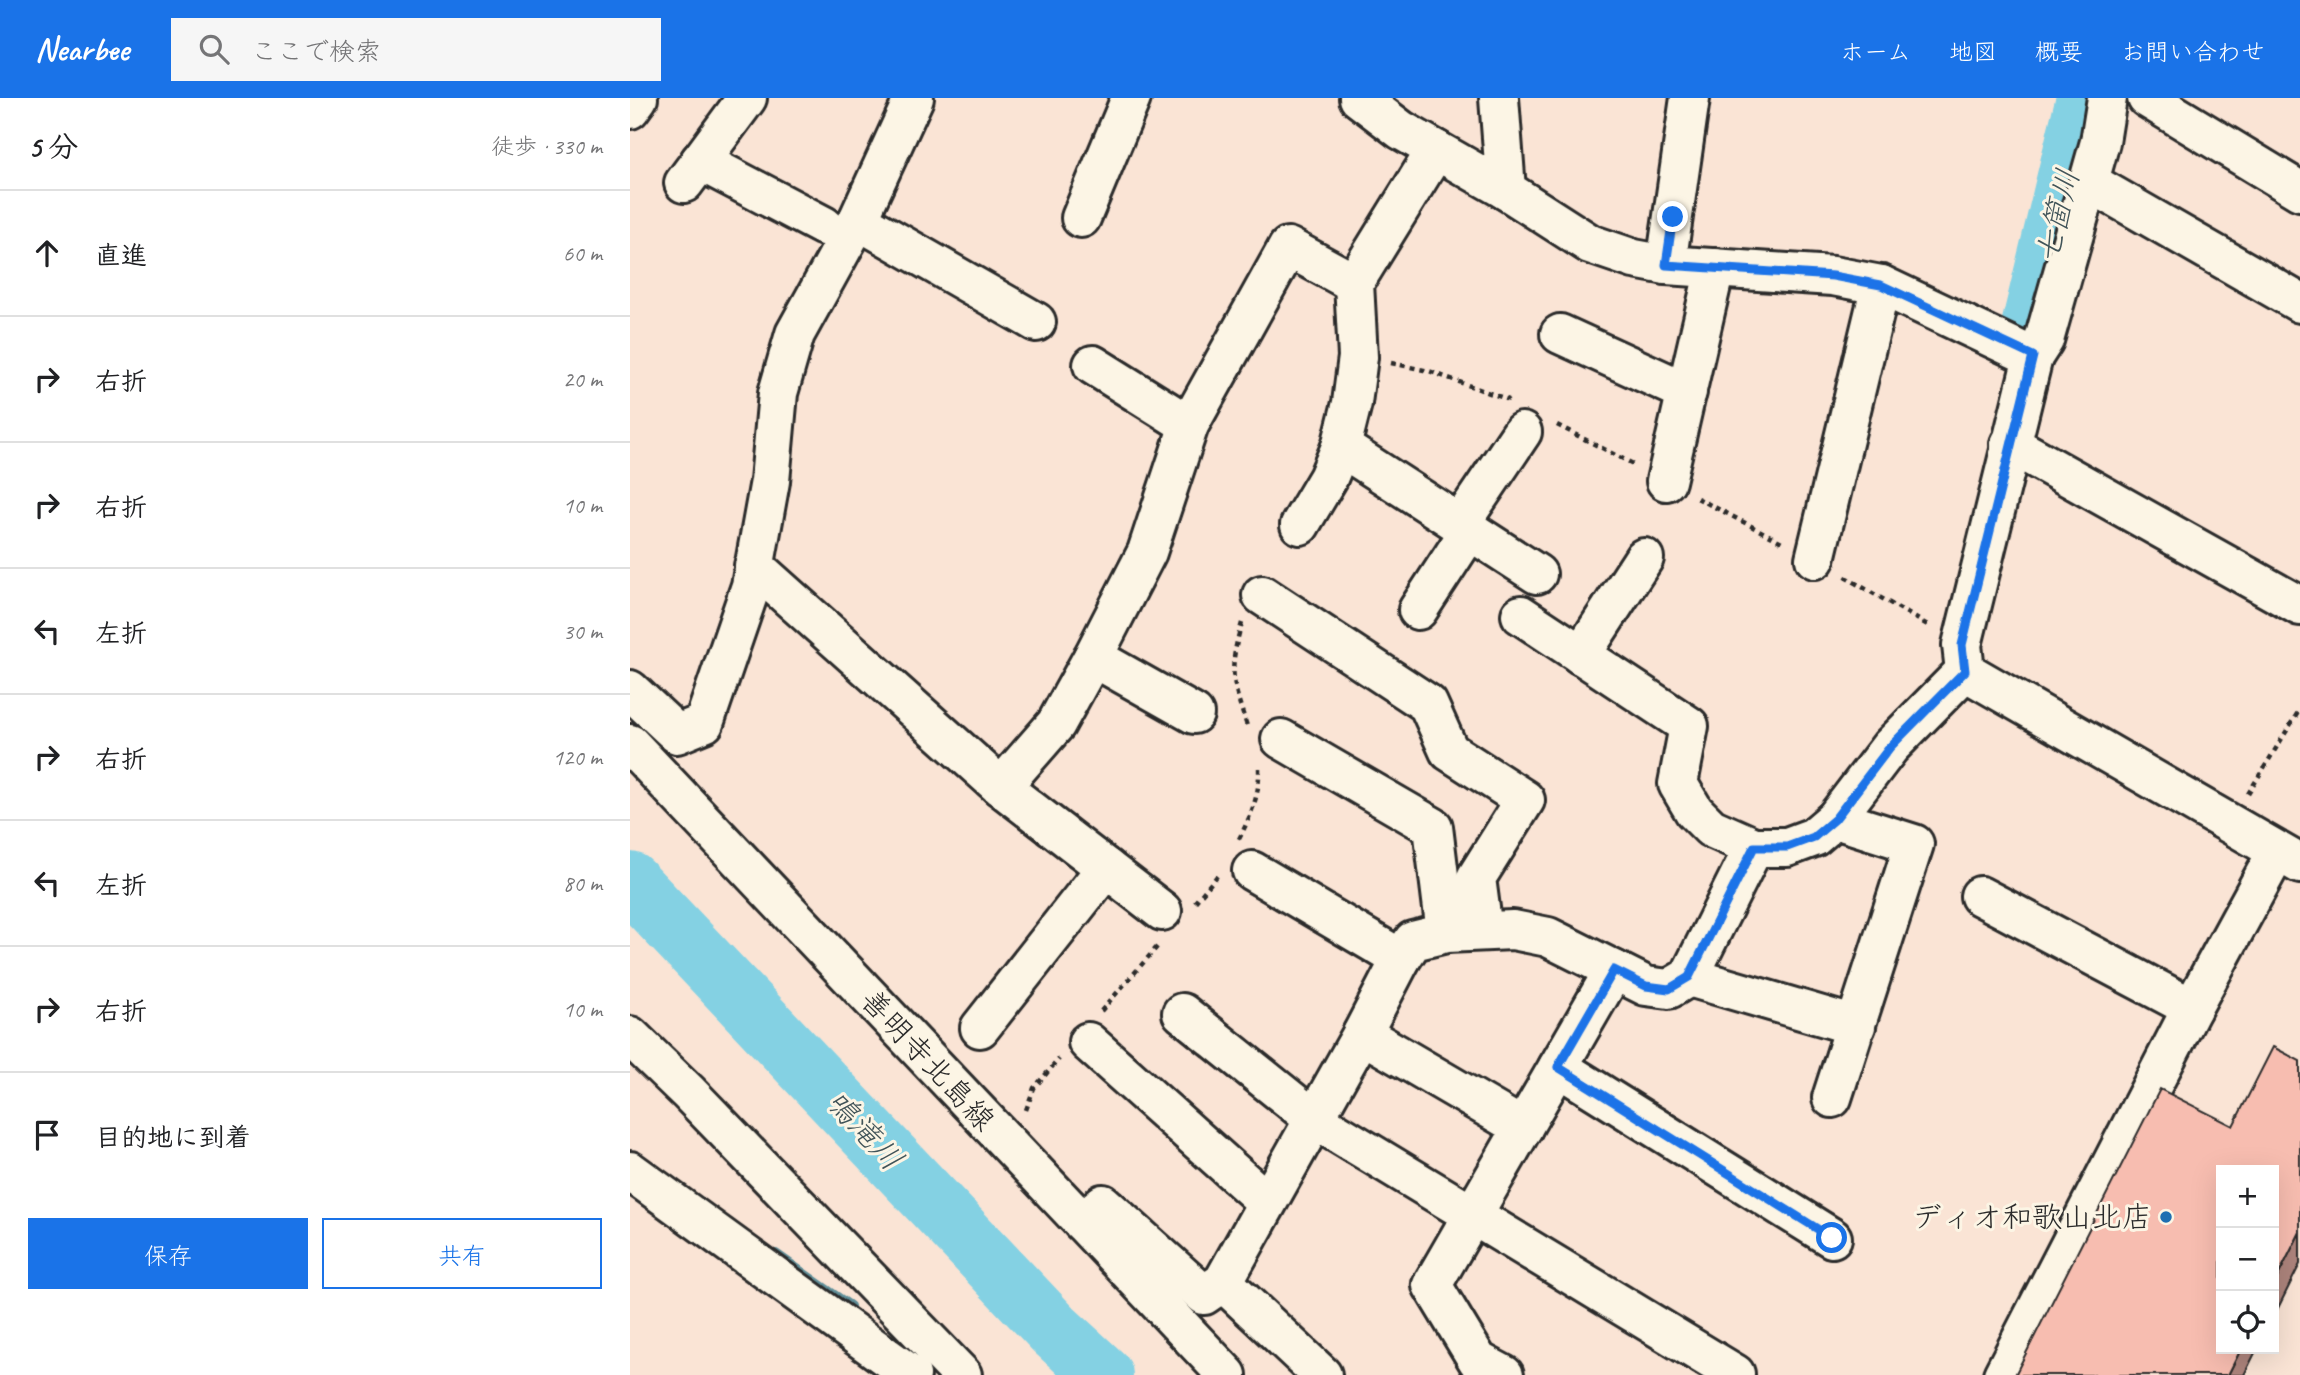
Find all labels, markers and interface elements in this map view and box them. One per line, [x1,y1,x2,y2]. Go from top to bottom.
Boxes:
search box [171,18,661,81]
text: Nearbee [35,28,129,70]
icon: search [195,30,233,68]
text: ここで検索 [251,35,381,68]
text: ホーム [1840,37,1911,67]
text: 地図 [1949,37,1997,67]
text: 概要 [2035,37,2083,67]
text: お問い合わせ [2121,37,2265,67]
text: 5 分 [28,128,78,166]
text: 徒歩 · 330 m [491,132,602,161]
water label: 七箇川 [2026,165,2089,268]
route end [1657,201,1688,232]
icon: ahead [28,234,66,272]
text: 直進 [95,239,147,272]
text: 60 m [563,239,602,268]
icon: right [28,360,66,398]
text: 右折 [95,365,147,398]
text: 20 m [563,365,602,394]
icon: right [28,486,66,524]
text: 右折 [95,491,147,524]
text: 10 m [563,491,602,520]
icon: left [28,612,66,650]
text: 左折 [95,617,147,650]
text: 30 m [563,617,602,646]
icon: right [28,738,66,776]
text: 右折 [95,743,147,776]
text: 120 m [553,743,602,772]
icon: left [28,864,66,902]
text: 左折 [95,869,147,902]
text: 80 m [563,869,602,898]
street label: 善明寺北島線 [853,981,1003,1139]
icon: right [28,990,66,1028]
text: 右折 [95,995,147,1028]
text: 10 m [563,995,602,1024]
water label: 鳴滝川 [817,1081,912,1179]
icon: arrive [28,1116,66,1154]
text: 目的地に到着 [95,1121,251,1154]
map controls [2216,1165,2279,1354]
button: + [2216,1165,2279,1228]
place label: ディオ和歌山北店 [1912,1198,2152,1236]
marker: ディオ和歌山北店 [2158,1209,2174,1225]
button: 保存 [28,1218,308,1289]
button: 共有 [322,1218,602,1289]
route start [1816,1222,1847,1253]
button: − [2216,1228,2279,1291]
button: locate [2216,1291,2279,1354]

